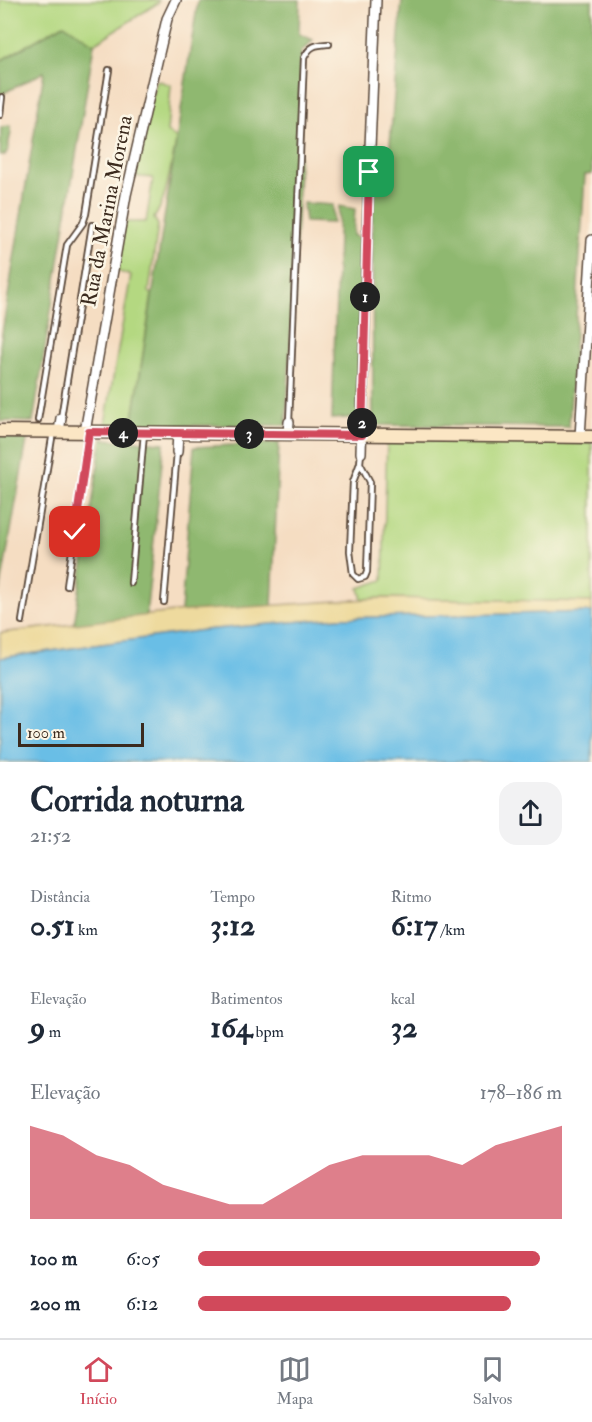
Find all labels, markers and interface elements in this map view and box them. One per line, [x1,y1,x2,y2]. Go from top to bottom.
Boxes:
street label: Rua da Marina Morena [75,113,139,309]
pin [343,146,394,197]
icon: arrive [352,155,385,188]
pin: 1 [350,282,380,312]
text: 1 [362,287,368,307]
pin: 2 [347,408,377,438]
text: 2 [358,413,366,433]
pin: 4 [108,418,138,448]
pin: 3 [234,419,264,449]
text: 4 [119,423,127,443]
text: 3 [246,424,252,444]
pin [49,506,100,557]
icon: check [58,515,91,548]
scale bar [18,720,144,748]
text: 100 m [27,723,65,743]
text: Corrida noturna [30,780,244,821]
button: share [499,782,562,845]
text: 21:52 [30,823,71,848]
text: Distância [30,887,90,907]
text: Tempo [210,887,255,907]
text: Ritmo [391,887,432,907]
text: 0.51 [30,907,75,944]
text: 3:12 [210,907,255,944]
text: 6:17 [391,907,438,944]
text: km [75,920,98,940]
text: /km [438,920,465,940]
text: Elevação [30,989,86,1009]
text: Batimentos [210,989,282,1009]
text: kcal [391,989,415,1009]
text: 9 [30,1009,45,1046]
text: 164 [210,1009,252,1046]
text: 32 [391,1009,417,1046]
text: m [45,1022,61,1042]
text: bpm [252,1022,284,1042]
text: Elevação [30,1080,100,1105]
text: 178–186 m [480,1080,562,1105]
text: 100 m [30,1246,77,1271]
text: 6:05 [126,1246,160,1271]
text: 200 m [30,1291,80,1316]
text: 6:12 [126,1291,158,1316]
tab: Início [80,1353,117,1409]
tab: Mapa [277,1353,313,1409]
tab: Salvos [473,1353,512,1409]

